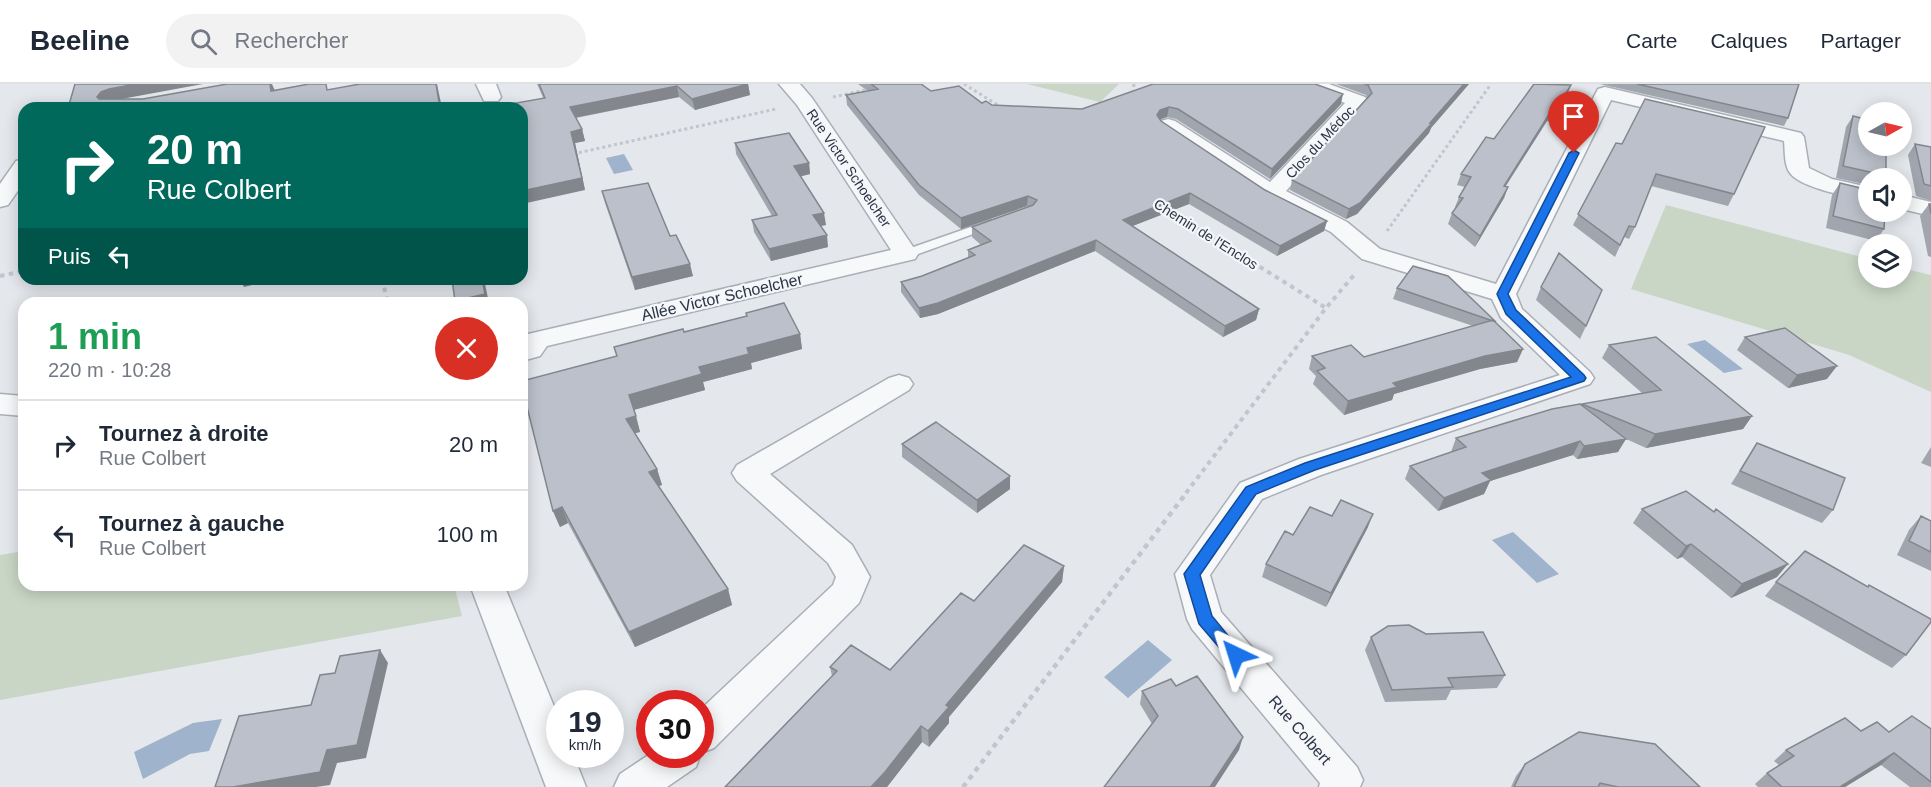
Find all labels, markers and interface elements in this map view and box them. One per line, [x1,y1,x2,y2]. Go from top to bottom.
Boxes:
search box [166,14,586,68]
text: Beeline [30,25,130,56]
icon: search [187,25,220,58]
text: Rechercher [235,28,348,53]
text: Carte [1626,29,1677,52]
text: Calques [1710,29,1787,52]
text: Partager [1820,29,1901,52]
pin [1548,91,1599,153]
icon: arrive [1557,100,1590,133]
street label: Clos du Médoc [1282,102,1358,182]
north arrow [1858,102,1912,156]
map controls [1858,102,1912,288]
street label: Rue Victor Schoelcher [803,106,895,230]
icon: right [48,126,126,204]
text: 20 m [147,126,243,173]
button: sound [1858,168,1912,222]
text: Rue Colbert [147,175,291,205]
street label: Chemin de l'Enclos [1151,196,1261,272]
button: layers [1858,234,1912,288]
icon: left [103,240,136,273]
text: Puis [48,244,91,269]
street label: Allée Victor Schoelcher [640,270,805,324]
text: 1 min [48,316,142,357]
button: close [435,317,498,380]
text: 220 m · 10:28 [48,359,171,381]
text: Tournez à droite [99,421,269,446]
icon: right [48,429,81,462]
text: 20 m [449,432,498,457]
text: Rue Colbert [99,447,206,469]
text: Tournez à gauche [99,511,284,536]
icon: left [48,519,81,552]
text: 100 m [437,522,498,547]
text: Rue Colbert [99,537,206,559]
position arrow [1204,623,1268,687]
speed limit sign: 30 [636,690,714,768]
street label: Rue Colbert [1266,692,1335,768]
text: 19 [568,705,602,738]
text: km/h [569,736,601,753]

